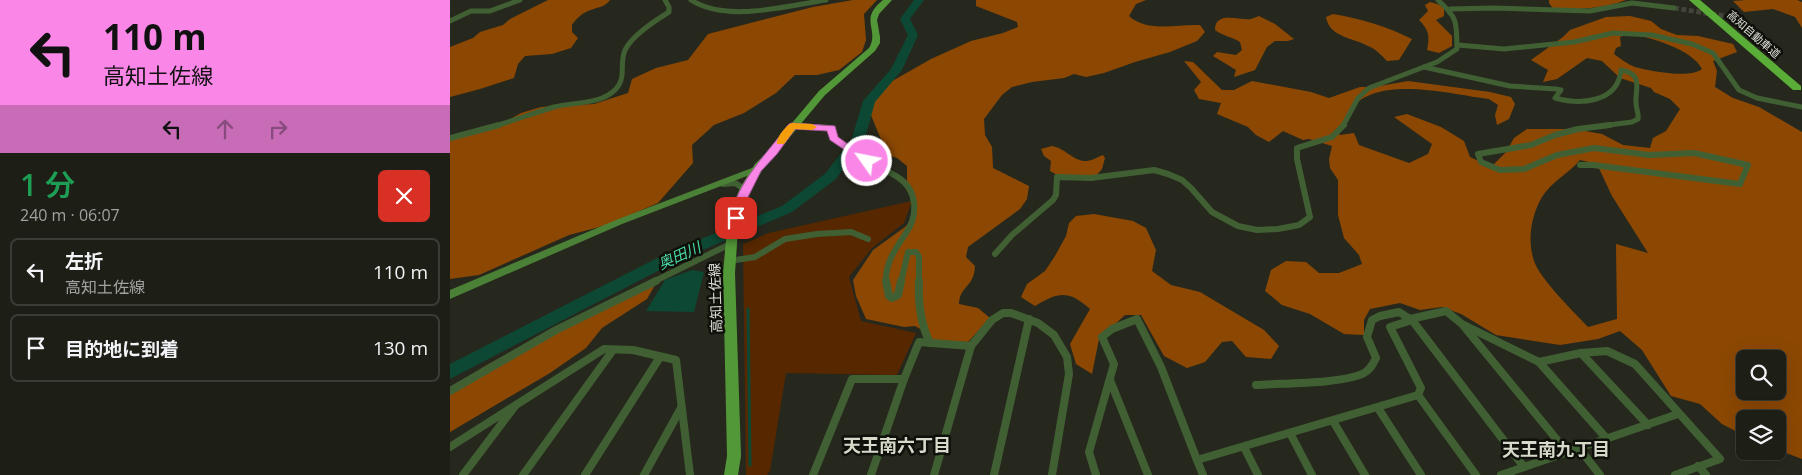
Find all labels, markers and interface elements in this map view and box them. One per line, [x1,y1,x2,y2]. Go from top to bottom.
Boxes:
street label: 高知自動車道 [1724,7,1784,61]
text: 110 m [103,13,207,60]
icon: left [20,20,85,85]
text: 高知土佐線 [103,60,213,90]
icon: left [158,115,186,143]
icon: ahead [211,115,239,143]
icon: right [264,115,292,143]
position arrow [840,134,892,186]
text: 1 分 [20,164,75,205]
button: close [378,170,430,222]
pin [715,197,757,239]
text: 240 m · 06:07 [20,204,120,226]
icon: arrive [722,204,750,232]
water label: 奥田川 [654,236,705,273]
text: 左折 [65,248,103,274]
icon: left [22,258,50,286]
text: 110 m [373,259,428,285]
street label: 高知土佐線 [704,263,726,333]
text: 高知土佐線 [65,276,145,298]
icon: arrive [22,334,50,362]
text: 130 m [373,335,428,361]
text: 目的地に到着 [65,336,179,362]
map controls [1736,350,1786,460]
button: search [1736,350,1786,400]
button: layers [1736,410,1786,460]
district label: 天王南六丁目 [843,433,951,457]
district label: 天王南九丁目 [1502,437,1610,461]

